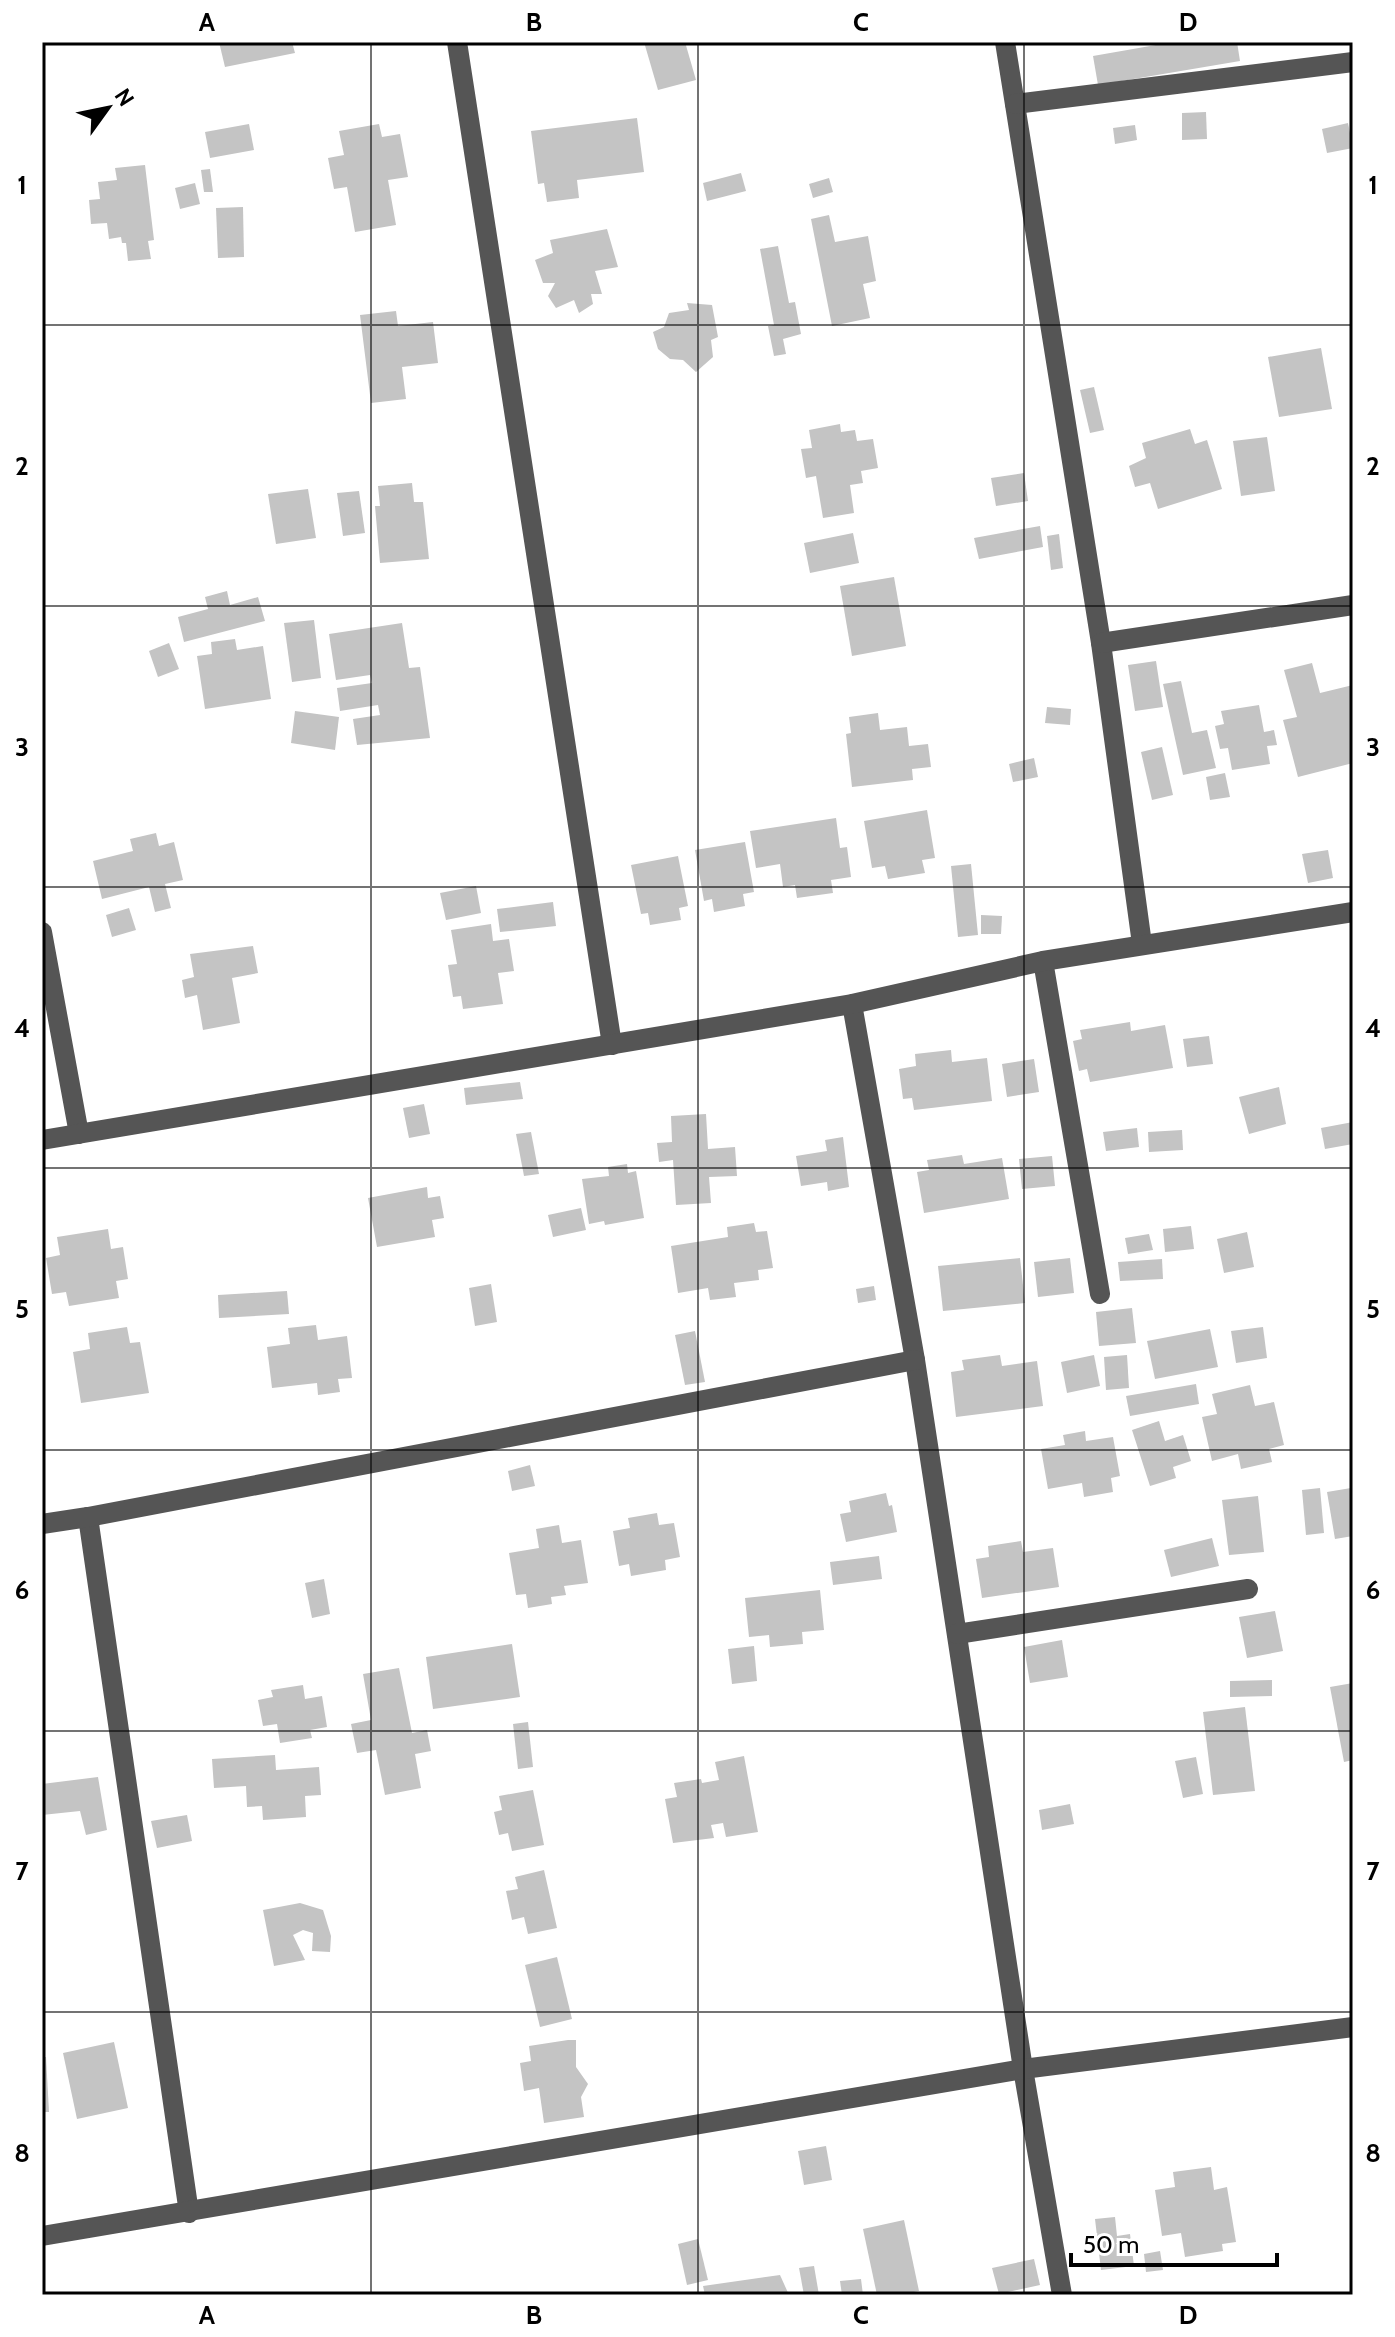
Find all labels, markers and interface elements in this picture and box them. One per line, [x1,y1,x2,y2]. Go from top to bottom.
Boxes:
text: A [199,6,216,38]
text: B [526,6,542,38]
text: C [853,6,869,38]
text: D [1179,6,1197,38]
north arrow [68,68,148,148]
text: N [109,84,140,111]
text: 1 [17,169,27,201]
text: 1 [1368,169,1378,201]
text: 2 [15,450,29,482]
text: 2 [1366,450,1380,482]
text: 3 [15,731,29,763]
text: 3 [1366,731,1380,763]
text: 4 [14,1012,30,1044]
text: 4 [1365,1012,1381,1044]
text: 5 [15,1293,29,1325]
text: 5 [1366,1293,1380,1325]
text: 6 [15,1574,29,1606]
text: 6 [1366,1574,1380,1606]
text: 7 [15,1855,29,1887]
text: 7 [1366,1855,1380,1887]
text: 8 [14,2137,30,2169]
text: 8 [1365,2137,1381,2169]
scale bar [1071,2217,1277,2267]
text: 50 m [1083,2230,1139,2259]
text: A [199,2299,216,2331]
text: B [526,2299,542,2331]
text: C [853,2299,869,2331]
text: D [1179,2299,1197,2331]

